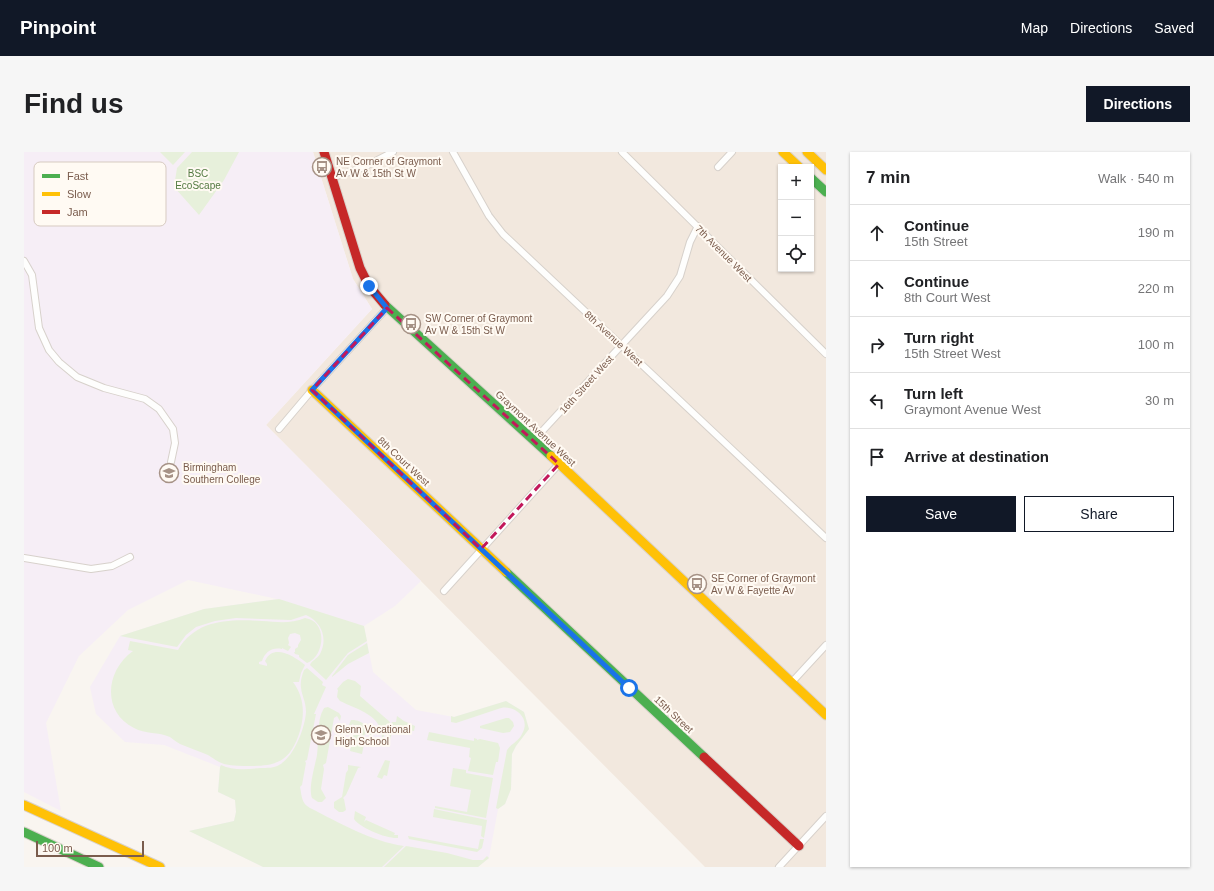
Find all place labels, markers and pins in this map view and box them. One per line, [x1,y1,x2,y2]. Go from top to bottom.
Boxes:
bus stop icon: NE Corner of Graymont Av W & 15th St W [311,156,333,178]
place label: NE Corner of Graymont Av W & 15th St W [336,156,441,179]
bus stop icon: SW Corner of Graymont Av W & 15th St W [400,313,422,335]
place label: SW Corner of Graymont Av W & 15th St W [425,313,532,336]
school or university icon: Birmingham Southern College [158,462,180,484]
place label: Birmingham Southern College [183,462,261,485]
bus stop icon: SE Corner of Graymont Av W & Fayette Av [686,573,708,595]
place label: SE Corner of Graymont Av W & Fayette Av [711,573,816,596]
school or university icon: Glenn Vocational High School [310,724,332,746]
place label: Glenn Vocational High School [335,724,411,747]

